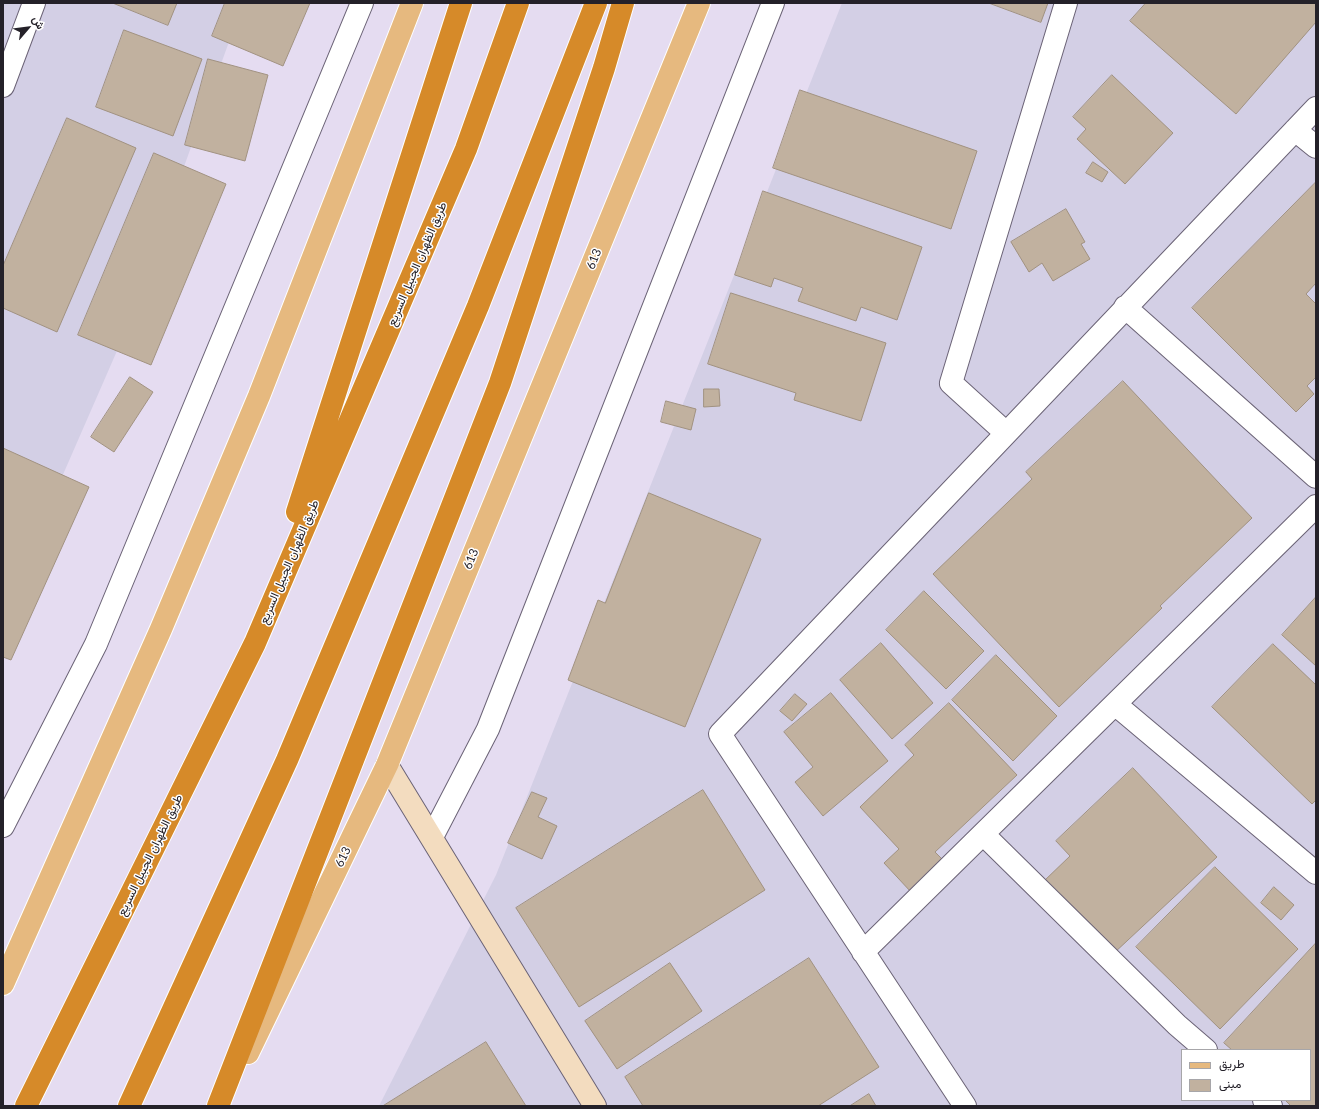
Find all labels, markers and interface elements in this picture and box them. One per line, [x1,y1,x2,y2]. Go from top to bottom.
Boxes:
north arrow [8,8,48,48]
text: ش [30,13,48,31]
street label: طريق الظهران الجبيل السريع [384,200,450,328]
street label: 613 [583,247,605,271]
street label: طريق الظهران الجبيل السريع [256,498,322,626]
street label: 613 [460,547,482,571]
street label: طريق الظهران الجبيل السريع [114,792,186,918]
street label: 613 [332,844,354,870]
legend [1181,1049,1311,1101]
text: طريق [1219,1056,1244,1071]
text: مبنى [1219,1076,1241,1091]

